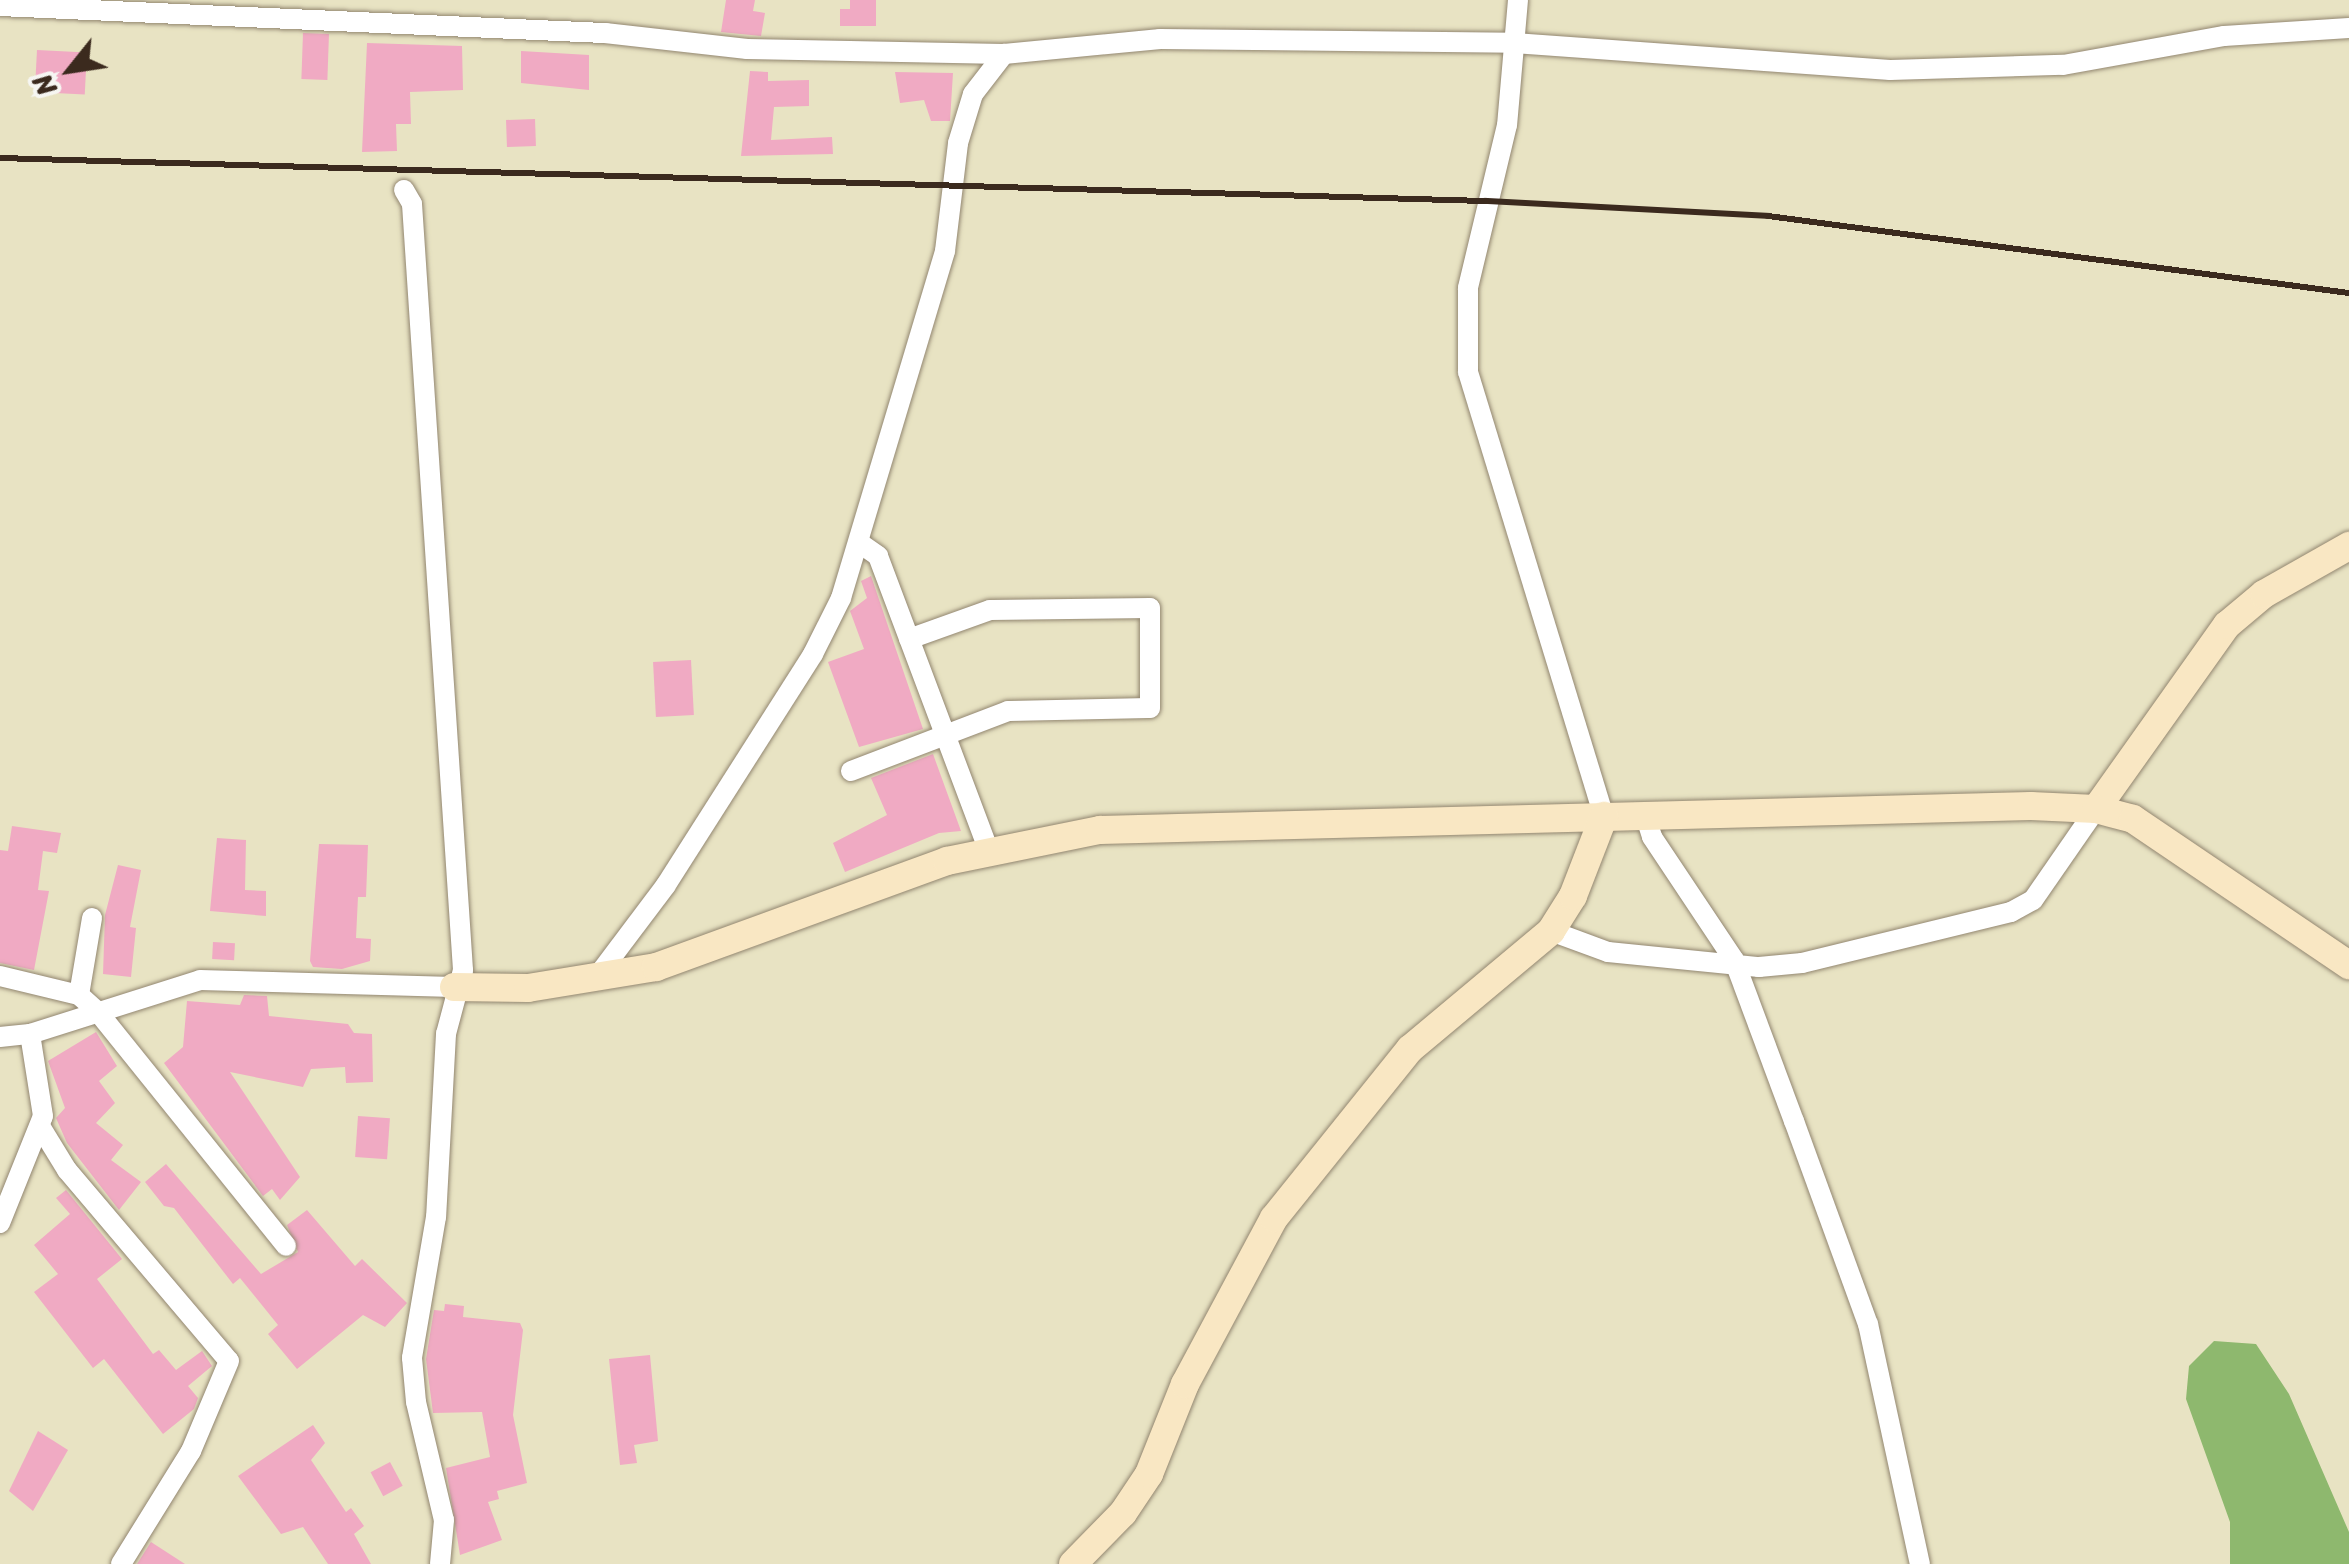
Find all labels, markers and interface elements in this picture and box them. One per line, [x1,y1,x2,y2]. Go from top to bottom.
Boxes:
north arrow [20,20,120,120]
text: N [18,65,70,106]

